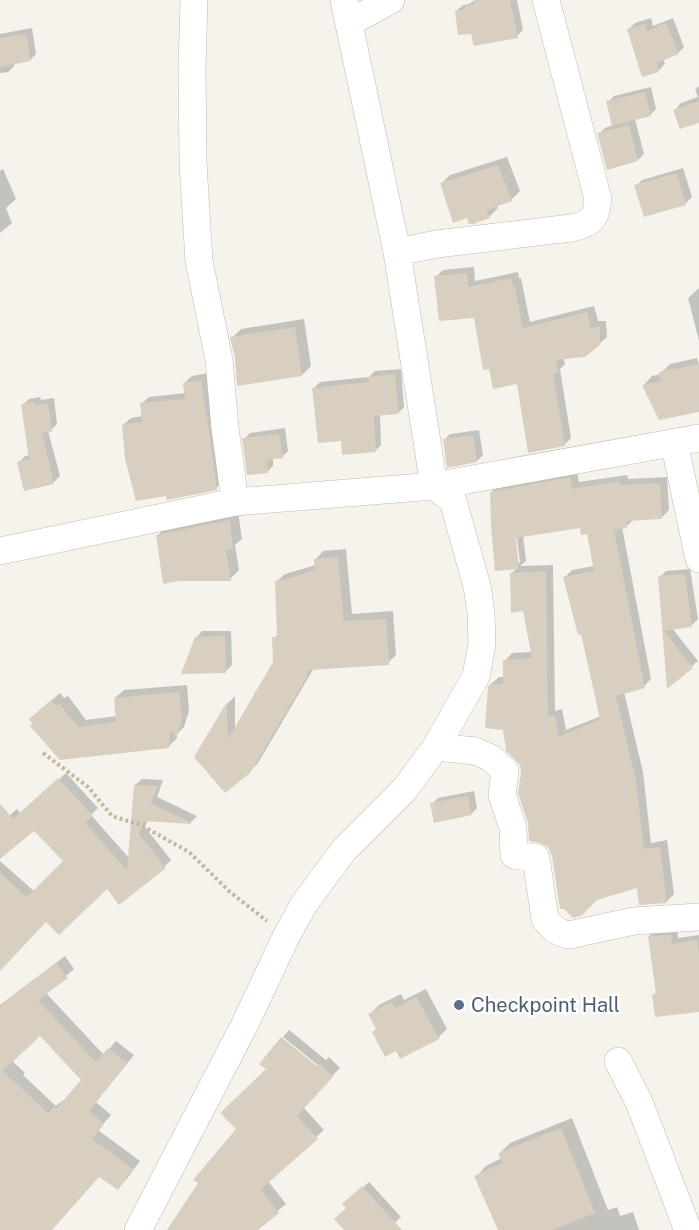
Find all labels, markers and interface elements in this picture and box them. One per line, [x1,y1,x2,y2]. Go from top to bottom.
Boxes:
place label: Checkpoint Hall [471,993,620,1017]
marker: Checkpoint Hall [452,998,466,1012]

